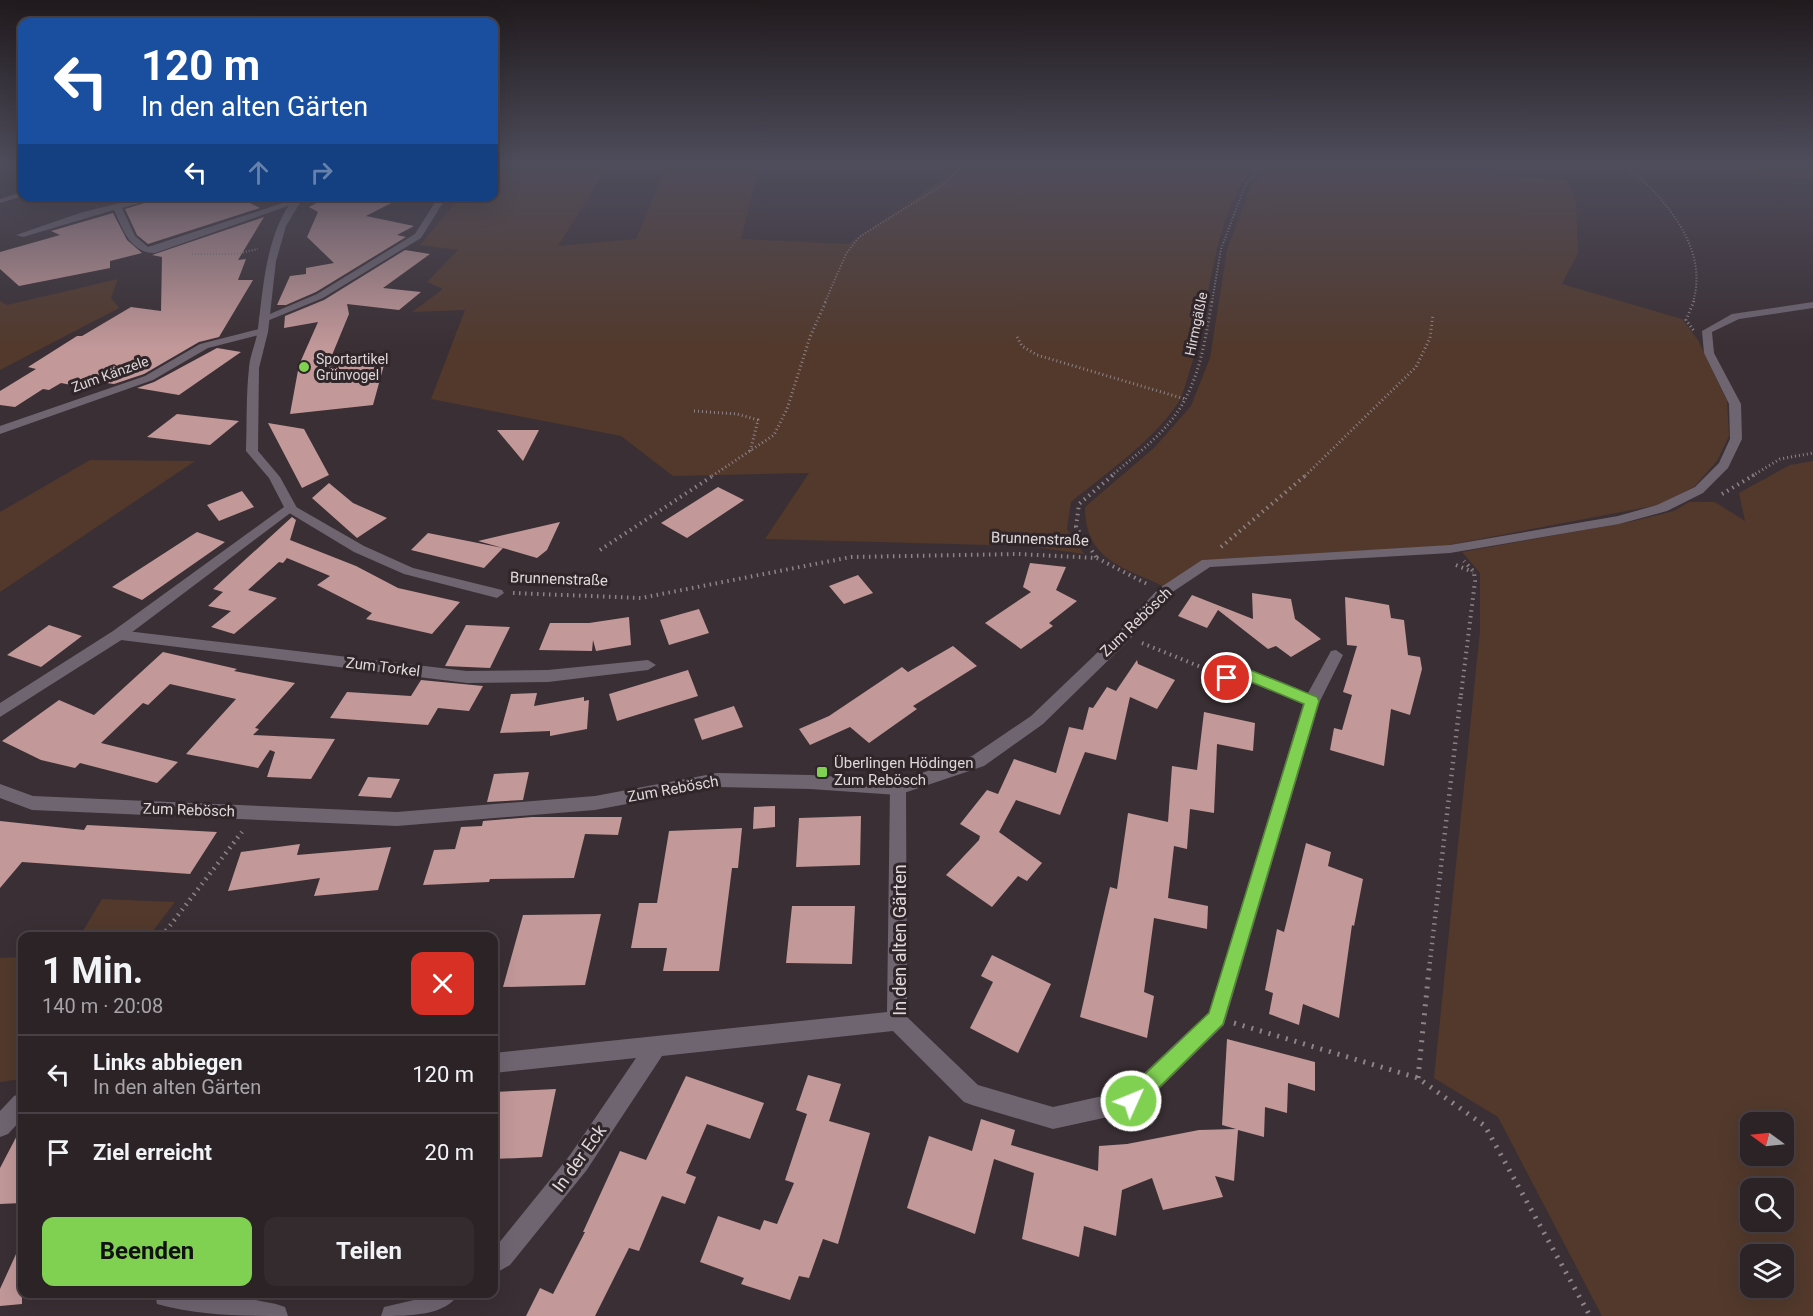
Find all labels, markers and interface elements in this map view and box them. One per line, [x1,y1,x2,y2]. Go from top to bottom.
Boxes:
text: 120 m [141,41,260,90]
icon: left [42,42,120,120]
text: In den alten Gärten [141,91,368,123]
icon: left [179,156,212,189]
icon: ahead [242,156,275,189]
icon: right [305,156,338,189]
street label: Hirmgäßle [1181,291,1211,357]
place label: Sportartikel Grünvogel [316,351,388,383]
street label: Zum Känzele [69,353,151,395]
marker: Sportartikel Grünvogel [297,360,311,374]
street label: Brunnenstraße [991,528,1089,550]
street label: Brunnenstraße [510,568,608,590]
street label: Zum Rebösch [1097,584,1175,660]
pin [1201,652,1252,703]
street label: Zum Torkel [345,654,421,680]
icon: arrive [1210,661,1243,694]
place label: Überlingen Hödingen Zum Rebösch [834,754,973,789]
marker: Überlingen Hödingen Zum Rebösch [815,765,829,779]
street label: Zum Rebösch [626,772,720,806]
street label: Zum Rebösch [143,799,235,821]
street label: In den alten Gärten [889,864,910,1016]
text: 1 Min. [42,950,143,992]
button: close [411,952,474,1015]
text: 140 m · 20:08 [42,994,163,1018]
text: Links abbiegen [93,1050,243,1075]
icon: left [42,1058,75,1091]
text: 120 m [412,1062,474,1087]
position arrow [1099,1069,1163,1133]
text: In den alten Gärten [93,1075,261,1099]
north arrow [1740,1112,1794,1166]
map controls [1740,1112,1794,1298]
street label: In der Eck [548,1119,611,1196]
icon: arrive [42,1136,75,1169]
text: Ziel erreicht [93,1140,212,1165]
text: 20 m [425,1140,474,1165]
button: search [1740,1178,1794,1232]
button: Beenden [42,1217,252,1286]
button: Teilen [264,1217,474,1286]
button: layers [1740,1244,1794,1298]

